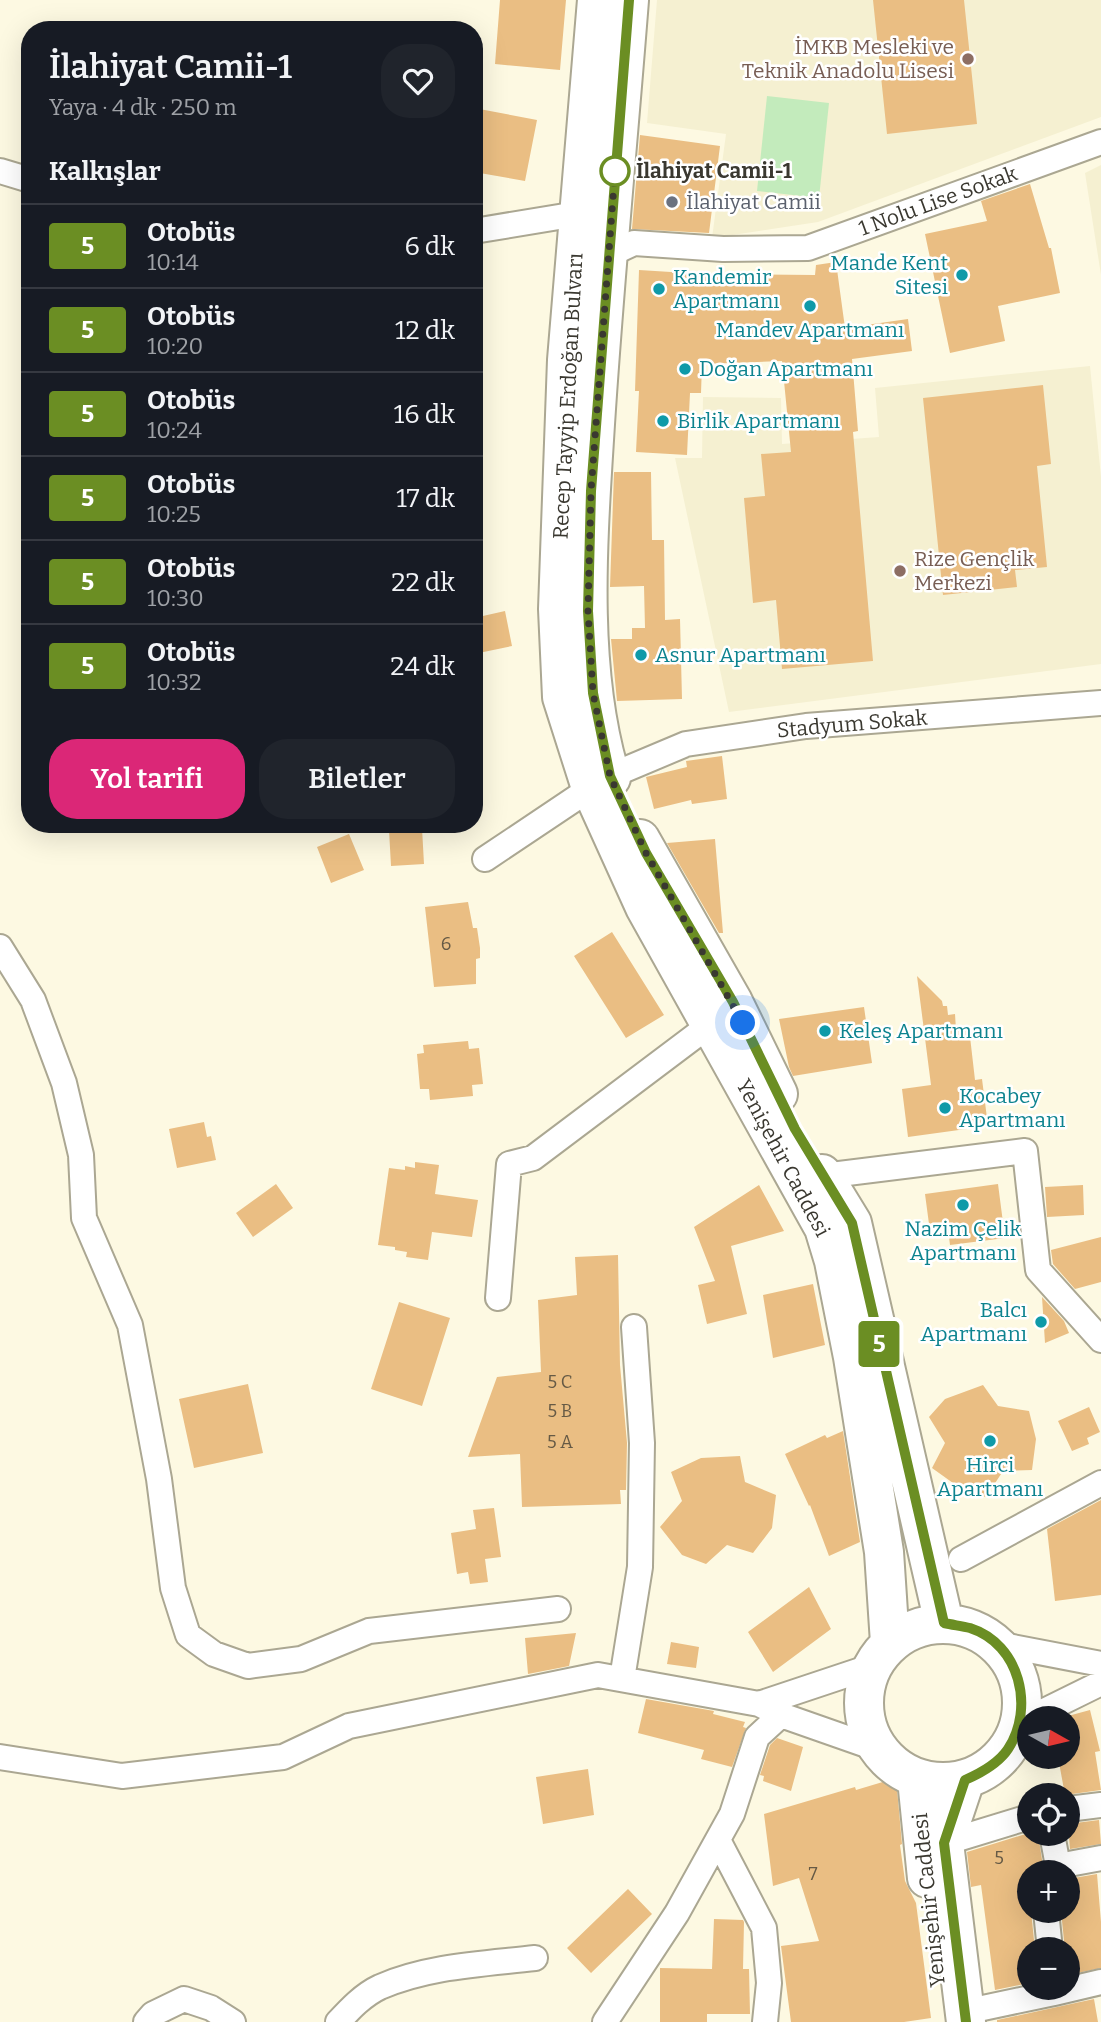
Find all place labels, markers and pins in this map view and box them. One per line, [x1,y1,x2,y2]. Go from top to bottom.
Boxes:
place label: İMKB Mesleki ve Teknik Anadolu Lisesi [742,34,954,84]
marker: İMKB Mesleki ve Teknik Anadolu Lisesi [960,51,976,67]
marker: İlahiyat Camii-1 [600,156,630,186]
place label: İlahiyat Camii-1 [636,157,792,184]
place label: İlahiyat Camii [686,189,821,215]
marker: İlahiyat Camii [664,194,680,210]
place label: Mande Kent Sitesi [830,250,948,300]
place label: Kandemir Apartmanı [673,264,779,314]
marker: Mande Kent Sitesi [954,267,970,283]
marker: Kandemir Apartmanı [651,281,667,297]
marker: Mandev Apartmanı [802,298,818,314]
place label: Mandev Apartmanı [716,317,904,343]
place label: Doğan Apartmanı [699,356,873,382]
marker: Doğan Apartmanı [677,361,693,377]
place label: Birlik Apartmanı [677,408,840,434]
marker: Birlik Apartmanı [655,413,671,429]
place label: Rize Gençlik Merkezi [914,546,1034,596]
marker: Rize Gençlik Merkezi [892,563,908,579]
place label: Asnur Apartmanı [655,642,826,668]
marker: Asnur Apartmanı [633,647,649,663]
place label: Keleş Apartmanı [839,1018,1003,1044]
marker: Keleş Apartmanı [817,1023,833,1039]
place label: Kocabey Apartmanı [959,1083,1065,1133]
marker: Kocabey Apartmanı [937,1100,953,1116]
marker: Nazim Çelik Apartmanı [955,1197,971,1213]
place label: Nazim Çelik Apartmanı [904,1216,1022,1266]
place label: Balcı Apartmanı [921,1297,1027,1347]
marker: Balcı Apartmanı [1033,1314,1049,1330]
marker: Hirci Apartmanı [982,1433,998,1449]
place label: Hirci Apartmanı [937,1452,1043,1502]

